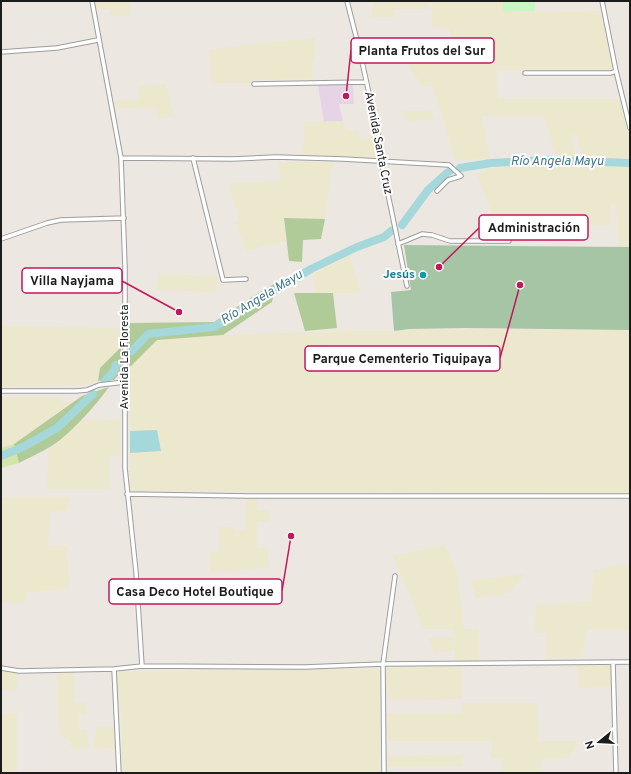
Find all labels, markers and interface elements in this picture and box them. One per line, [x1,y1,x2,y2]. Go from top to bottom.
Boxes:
callout: Planta Frutos del Sur [351,38,494,63]
text: Planta Frutos del Sur [359,44,486,60]
street label: Avenida Santa Cruz [360,90,396,196]
water label: Río Angela Mayu [510,154,604,170]
callout: Administración [479,215,588,240]
text: Administración [488,221,580,237]
water label: Río Angela Mayu [218,267,307,329]
place label: Jesús [383,267,415,283]
callout: Villa Nayjama [22,268,122,293]
marker: Jesús [418,270,428,280]
text: Villa Nayjama [30,274,114,290]
street label: Avenida La Floresta [117,304,133,410]
callout: Parque Cementerio Tiquipaya [305,346,500,371]
text: Parque Cementerio Tiquipaya [312,352,492,368]
callout: Casa Deco Hotel Boutique [109,579,282,604]
text: Casa Deco Hotel Boutique [116,585,274,601]
north arrow [579,722,619,762]
text: N [583,739,598,751]

